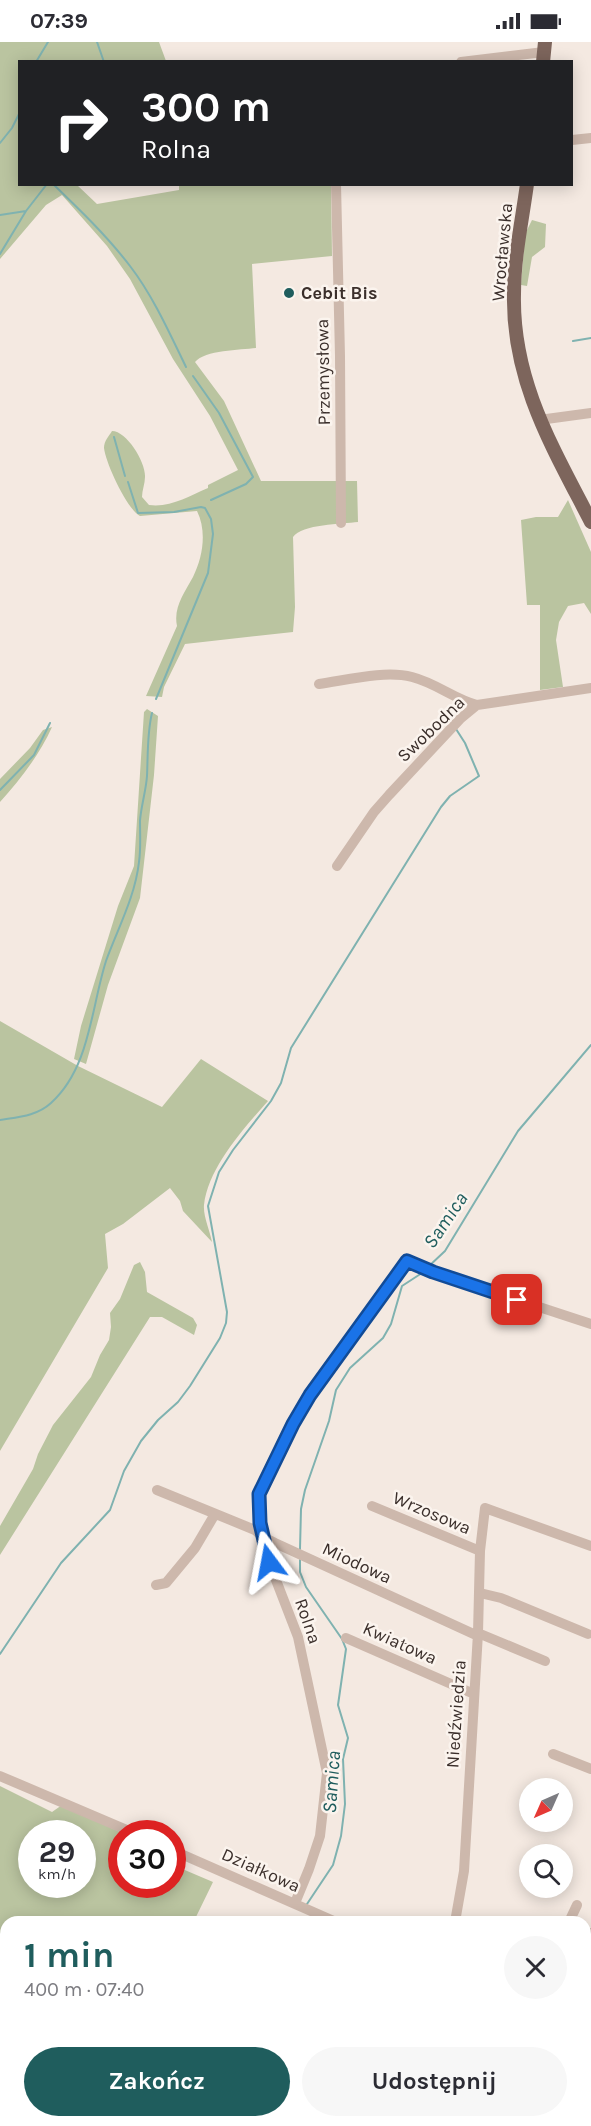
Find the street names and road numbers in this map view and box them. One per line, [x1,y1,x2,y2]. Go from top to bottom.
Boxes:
street label: Wrocławska [487,202,517,302]
street label: Przemysłowa [311,318,335,426]
street label: Swobodna [393,691,469,767]
street label: Wrzosowa [390,1487,474,1539]
street label: Miodowa [319,1537,395,1589]
street label: Rolna [290,1595,326,1647]
street label: Kwiatowa [360,1617,440,1669]
street label: Niedźwiedzia [441,1659,471,1769]
street label: Działkowa [218,1843,304,1897]

